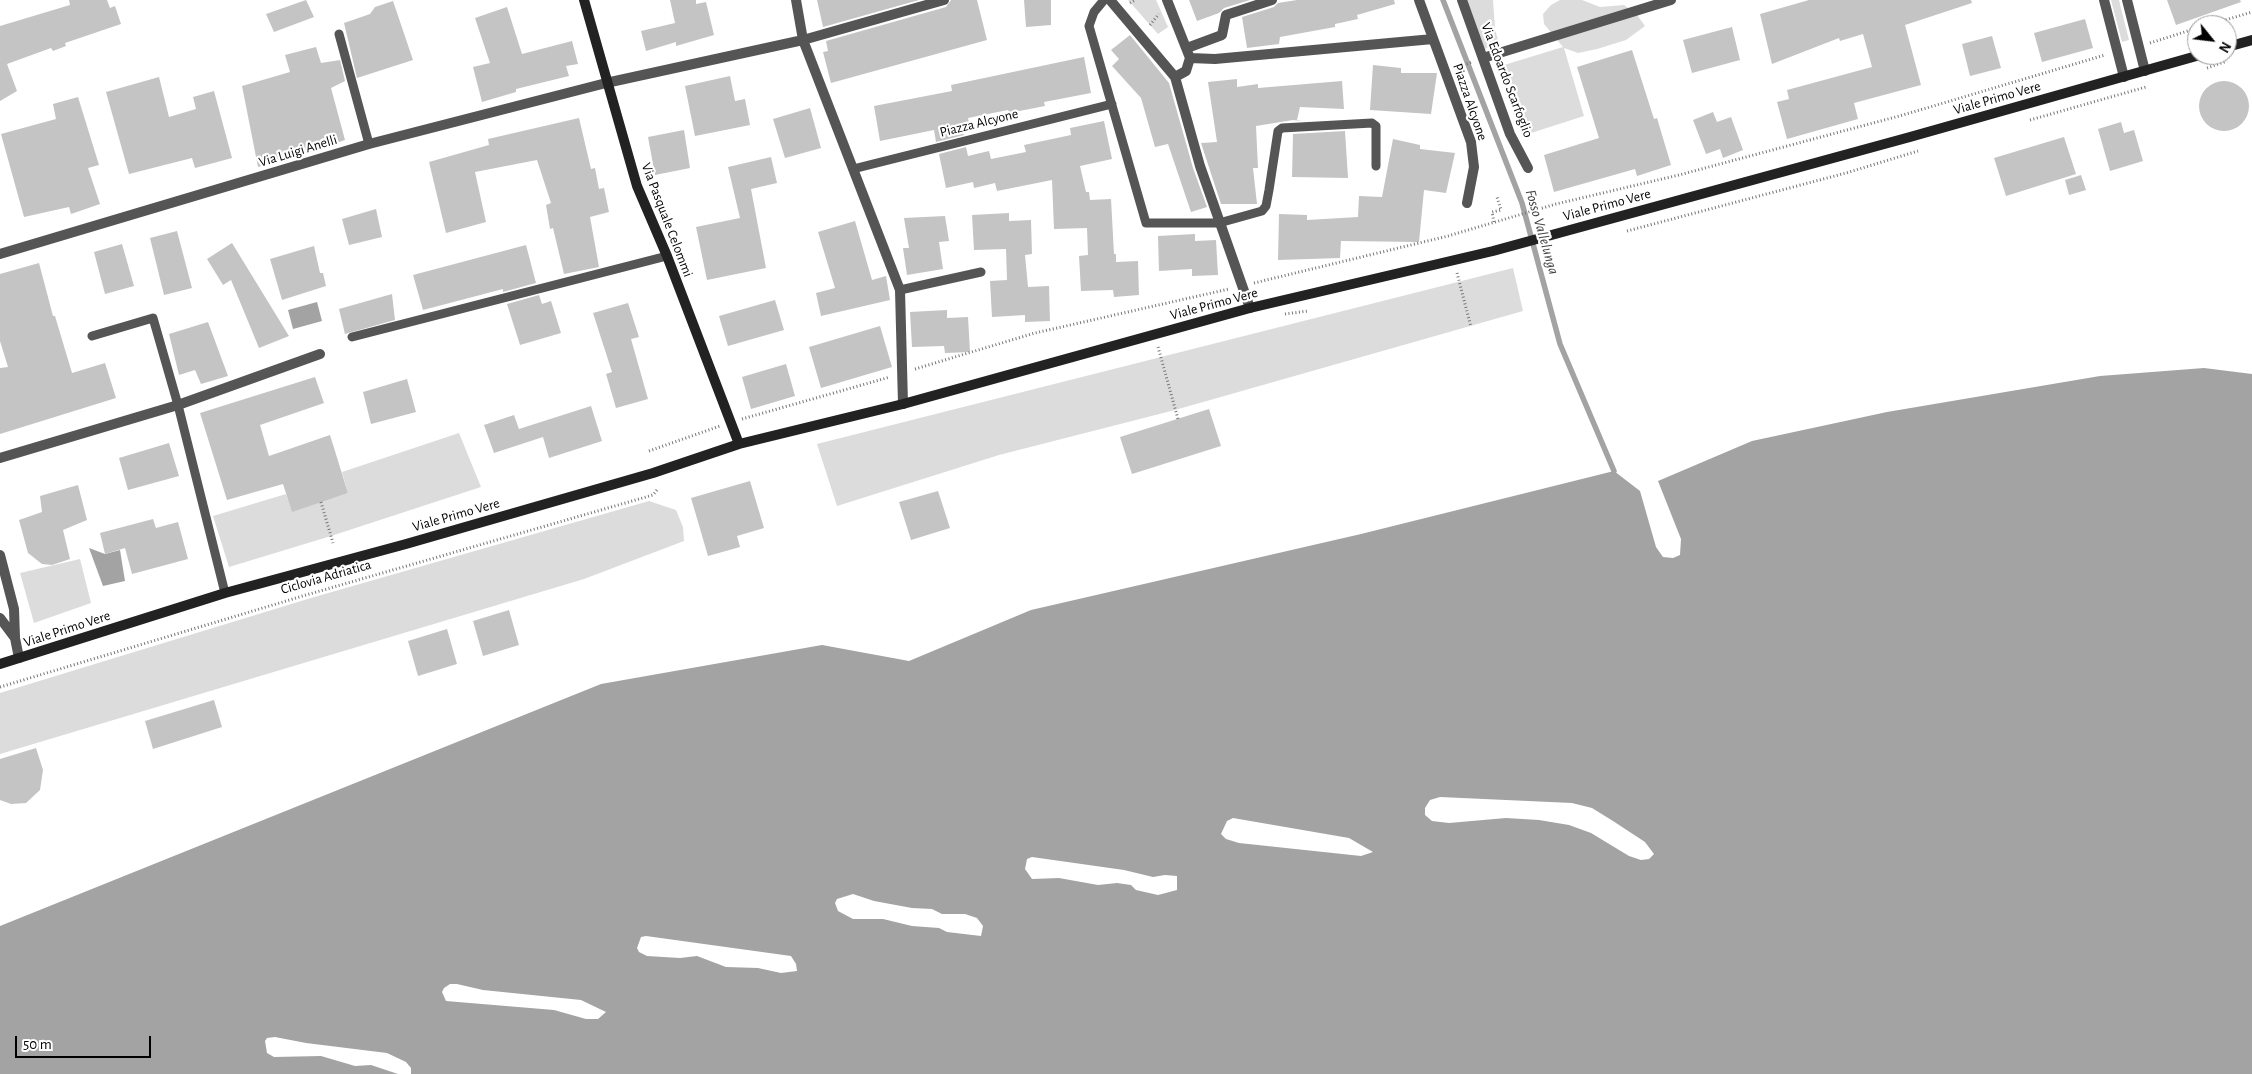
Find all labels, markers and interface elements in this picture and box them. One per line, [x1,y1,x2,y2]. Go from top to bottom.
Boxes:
north arrow [2187,15,2237,65]
street label: Via Edoardo Scarfoglio [1477,20,1537,140]
text: N [2216,39,2233,54]
street label: Piazza Alcyone [1449,61,1491,143]
street label: Viale Primo Vere [1951,78,2043,118]
street label: Piazza Alcyone [938,105,1020,141]
street label: Via Luigi Anelli [257,131,339,171]
street label: Via Pasquale Celommi [637,161,697,279]
street label: Viale Primo Vere [1561,185,1653,225]
water label: Fosso Vallelunga [1521,187,1563,277]
street label: Viale Primo Vere [1168,284,1260,324]
street label: Viale Primo Vere [410,495,502,535]
street label: Ciclovia Adriatica [279,556,373,598]
street label: Viale Primo Vere [22,607,112,651]
scale bar [18,1026,154,1058]
text: 50 m [23,1037,52,1052]

